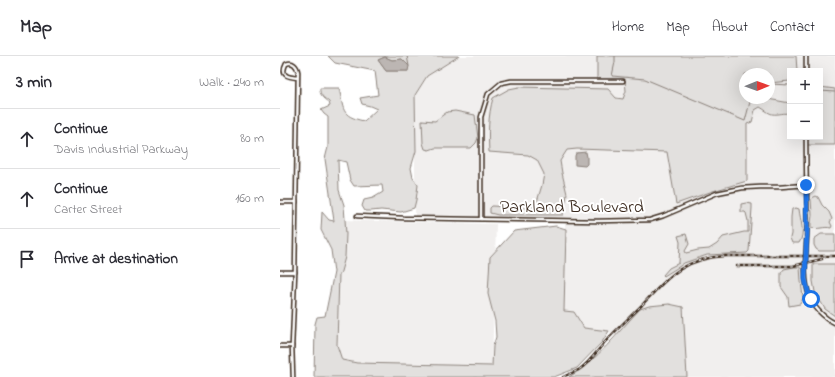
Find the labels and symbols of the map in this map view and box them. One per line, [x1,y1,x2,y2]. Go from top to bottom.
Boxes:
north arrow [739,68,775,104]
route end [797,176,815,194]
street label: Parkland Boulevard [500,195,644,221]
route start [802,290,820,308]

